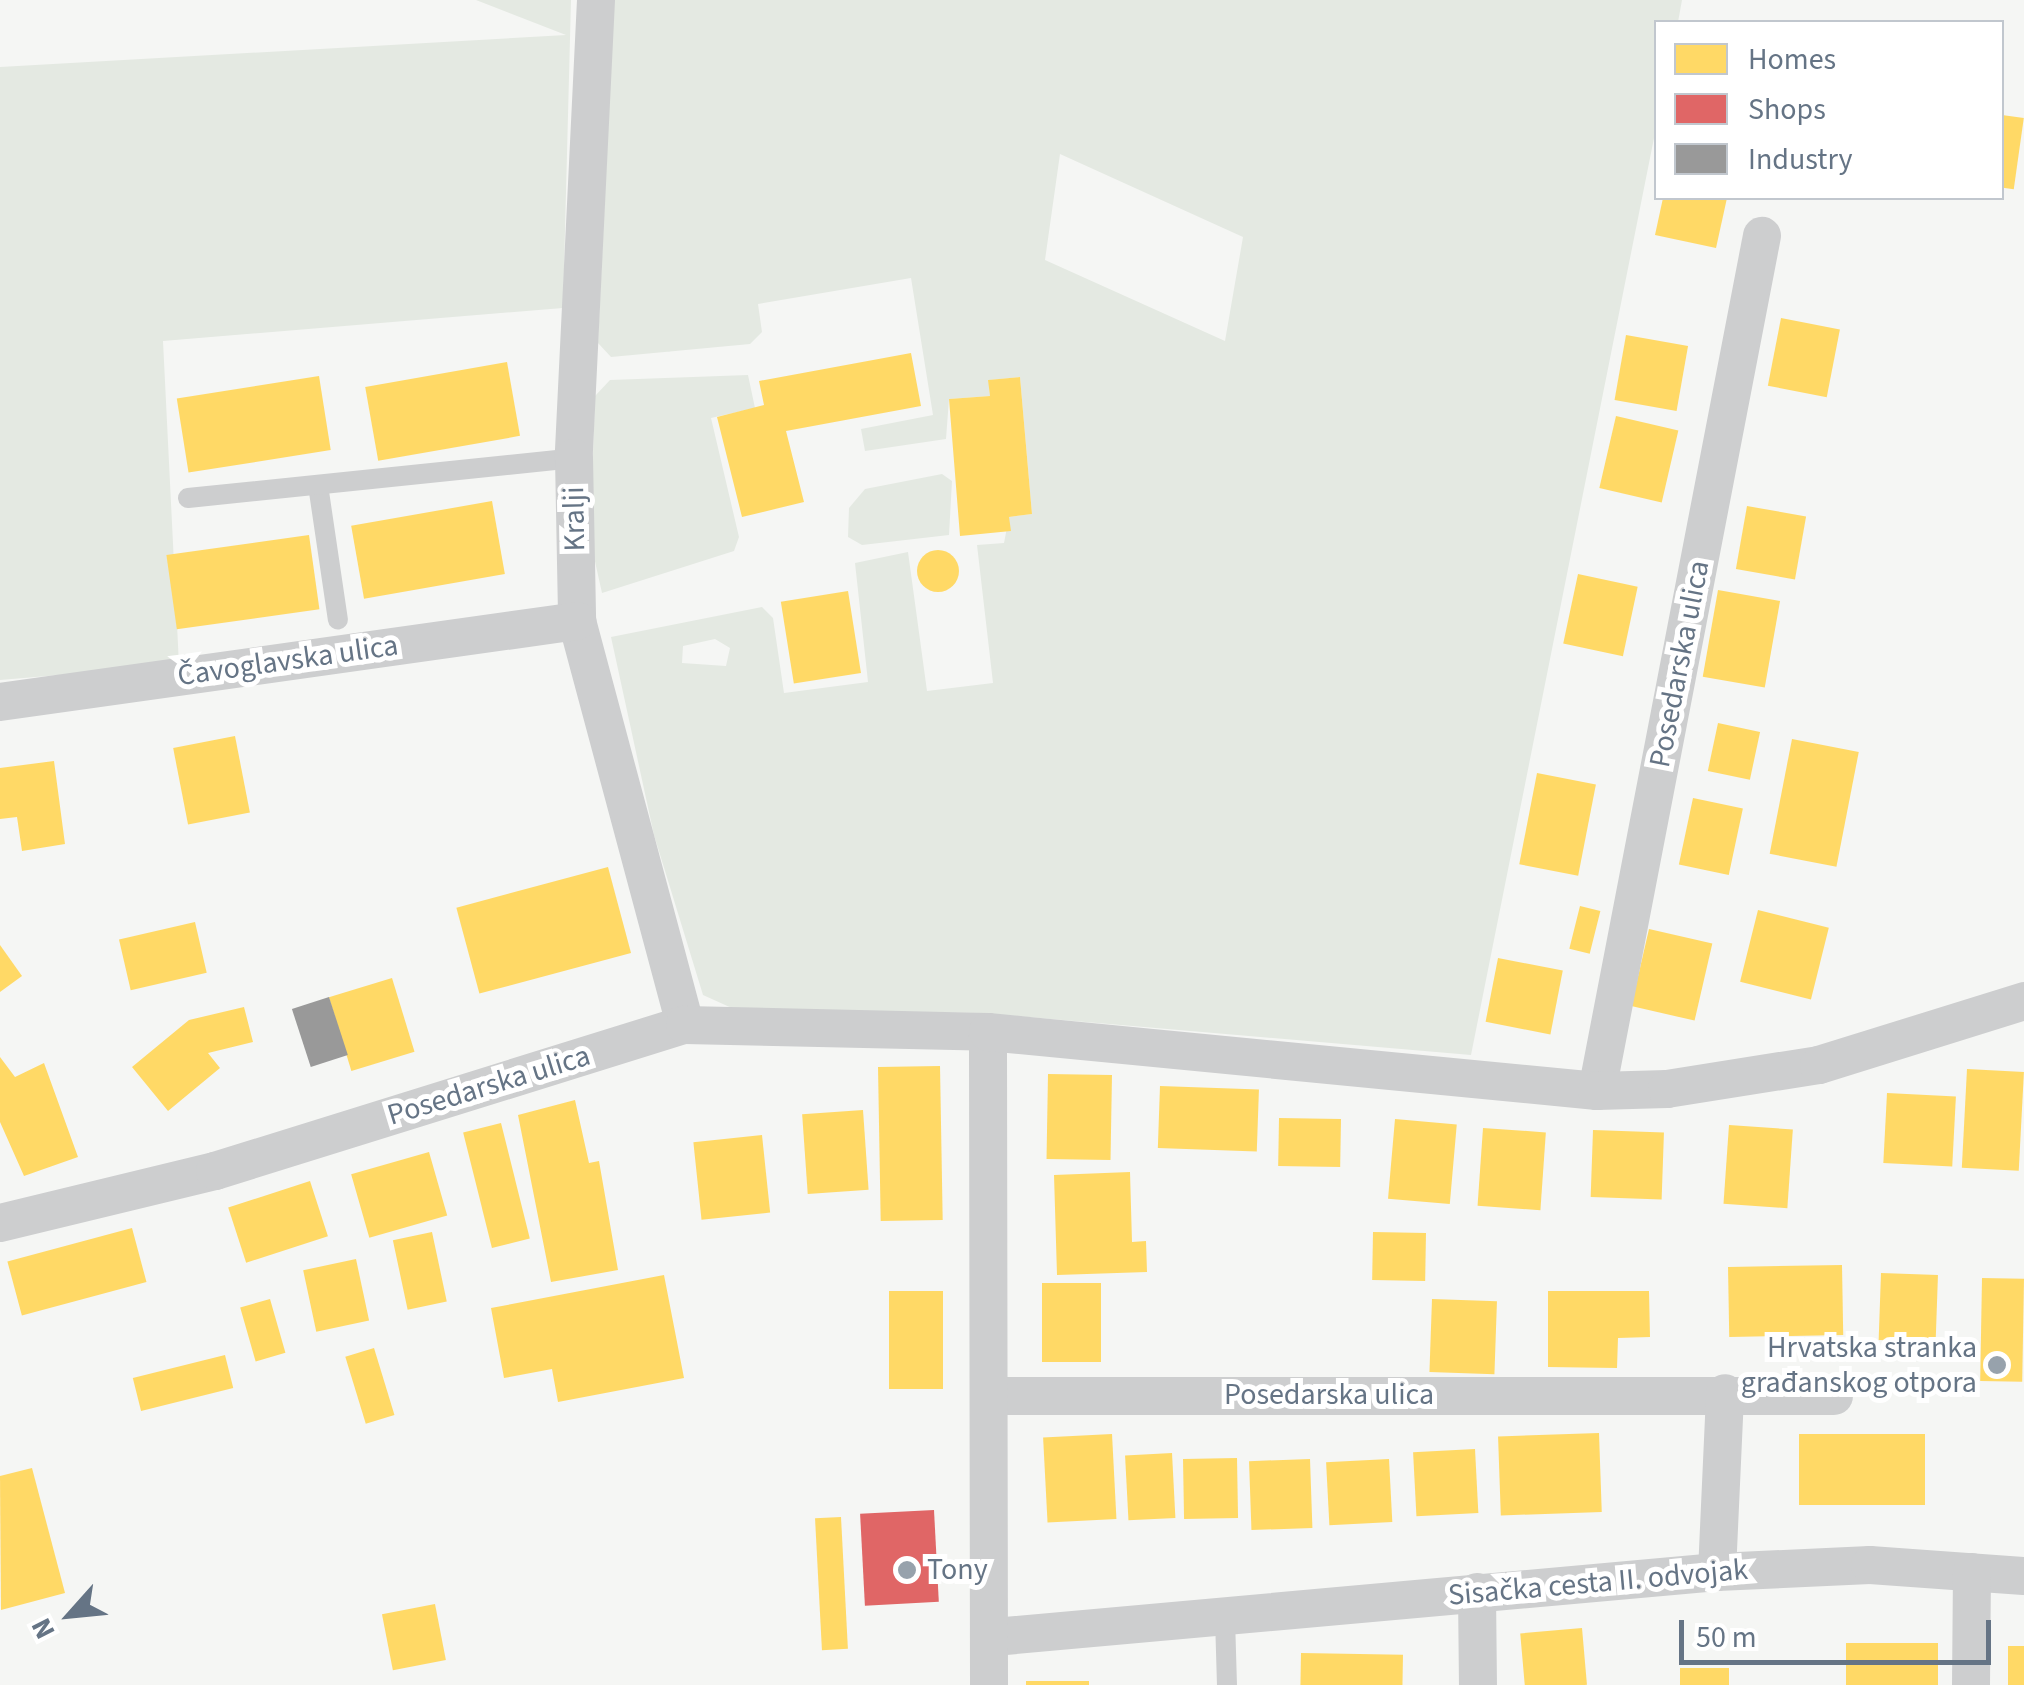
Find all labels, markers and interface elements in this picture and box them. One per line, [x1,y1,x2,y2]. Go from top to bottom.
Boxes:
legend [1654,20,2004,200]
text: Homes [1748,38,1836,81]
text: Shops [1748,88,1826,131]
text: Industry [1748,138,1853,181]
street label: Kralji [556,486,594,552]
street label: Posedarska ulica [1642,557,1718,771]
street label: Čavoglavska ulica [175,628,401,694]
street label: Posedarska ulica [383,1038,595,1134]
place label: Hrvatska stranka građanskog otpora [1741,1330,1977,1400]
marker: Hrvatska stranka građanskog otpora [1986,1354,2008,1376]
street label: Posedarska ulica [1224,1377,1434,1413]
place label: Tony [927,1552,988,1588]
street label: Sisačka cesta II. odvojak [1447,1552,1749,1614]
marker: Tony [896,1559,918,1581]
north arrow [20,1565,120,1665]
scale bar [1684,1600,1996,1662]
text: N [21,1611,65,1646]
text: 50 m [1696,1616,1757,1659]

